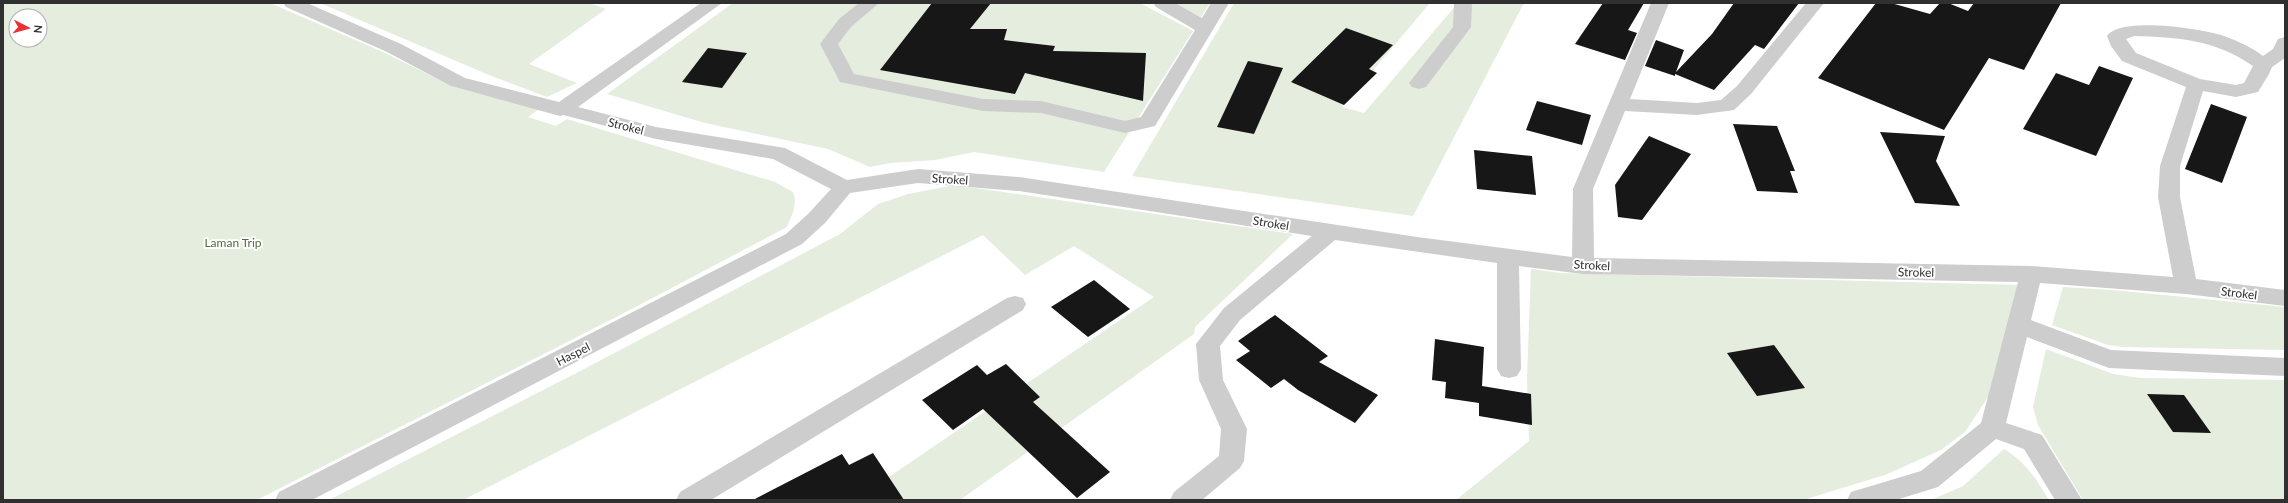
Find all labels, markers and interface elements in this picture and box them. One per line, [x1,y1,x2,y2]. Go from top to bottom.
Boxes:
north arrow [8,8,48,48]
text: N [32,24,45,34]
street label: Strokel [607,114,645,138]
street label: Strokel [931,170,969,188]
street label: Strokel [1252,213,1290,233]
park label: Laman Trip [204,235,262,250]
street label: Strokel [1573,257,1611,273]
street label: Strokel [1898,264,1934,280]
street label: Strokel [2220,283,2258,303]
street label: Haspel [554,339,592,369]

